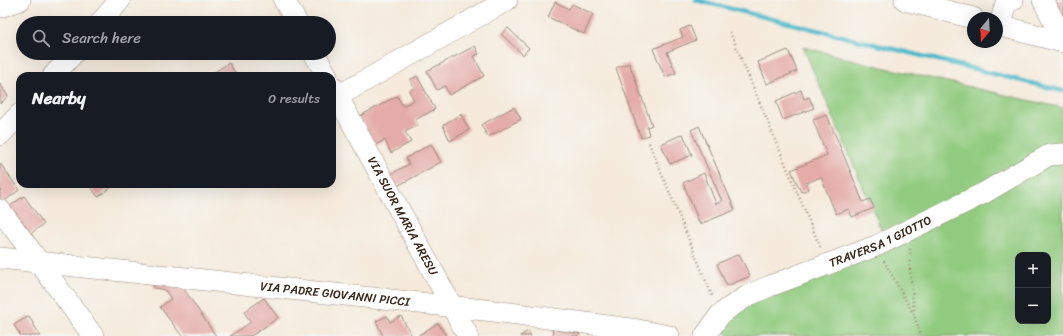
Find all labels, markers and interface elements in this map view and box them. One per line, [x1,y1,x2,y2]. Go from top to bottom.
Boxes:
north arrow [967,12,1003,48]
search box [16,16,336,60]
text: Search here [62,25,141,51]
icon: search [30,27,52,49]
text: Nearby [32,83,86,113]
text: 0 results [268,87,320,110]
street label: VIA SUOR MARIA ARESU [361,152,445,281]
street label: TRAVERSA 1 GIOTTO [826,209,936,274]
map controls [1015,252,1051,324]
button: + [1015,252,1051,288]
street label: VIA PADRE GIOVANNI PICCI [259,275,412,313]
button: − [1015,288,1051,324]

